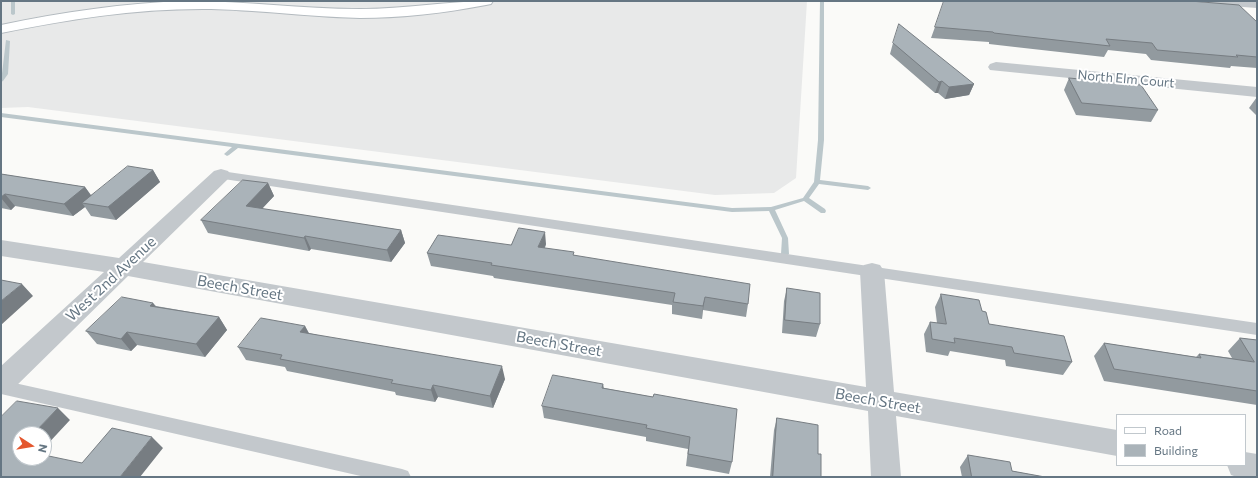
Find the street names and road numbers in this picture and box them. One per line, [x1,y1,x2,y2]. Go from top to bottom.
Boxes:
street label: North Elm Court [1077,67,1175,91]
street label: West 2nd Avenue [62,233,160,325]
street label: Beech Street [196,272,284,304]
street label: Beech Street [515,328,603,360]
street label: Beech Street [834,385,922,417]

